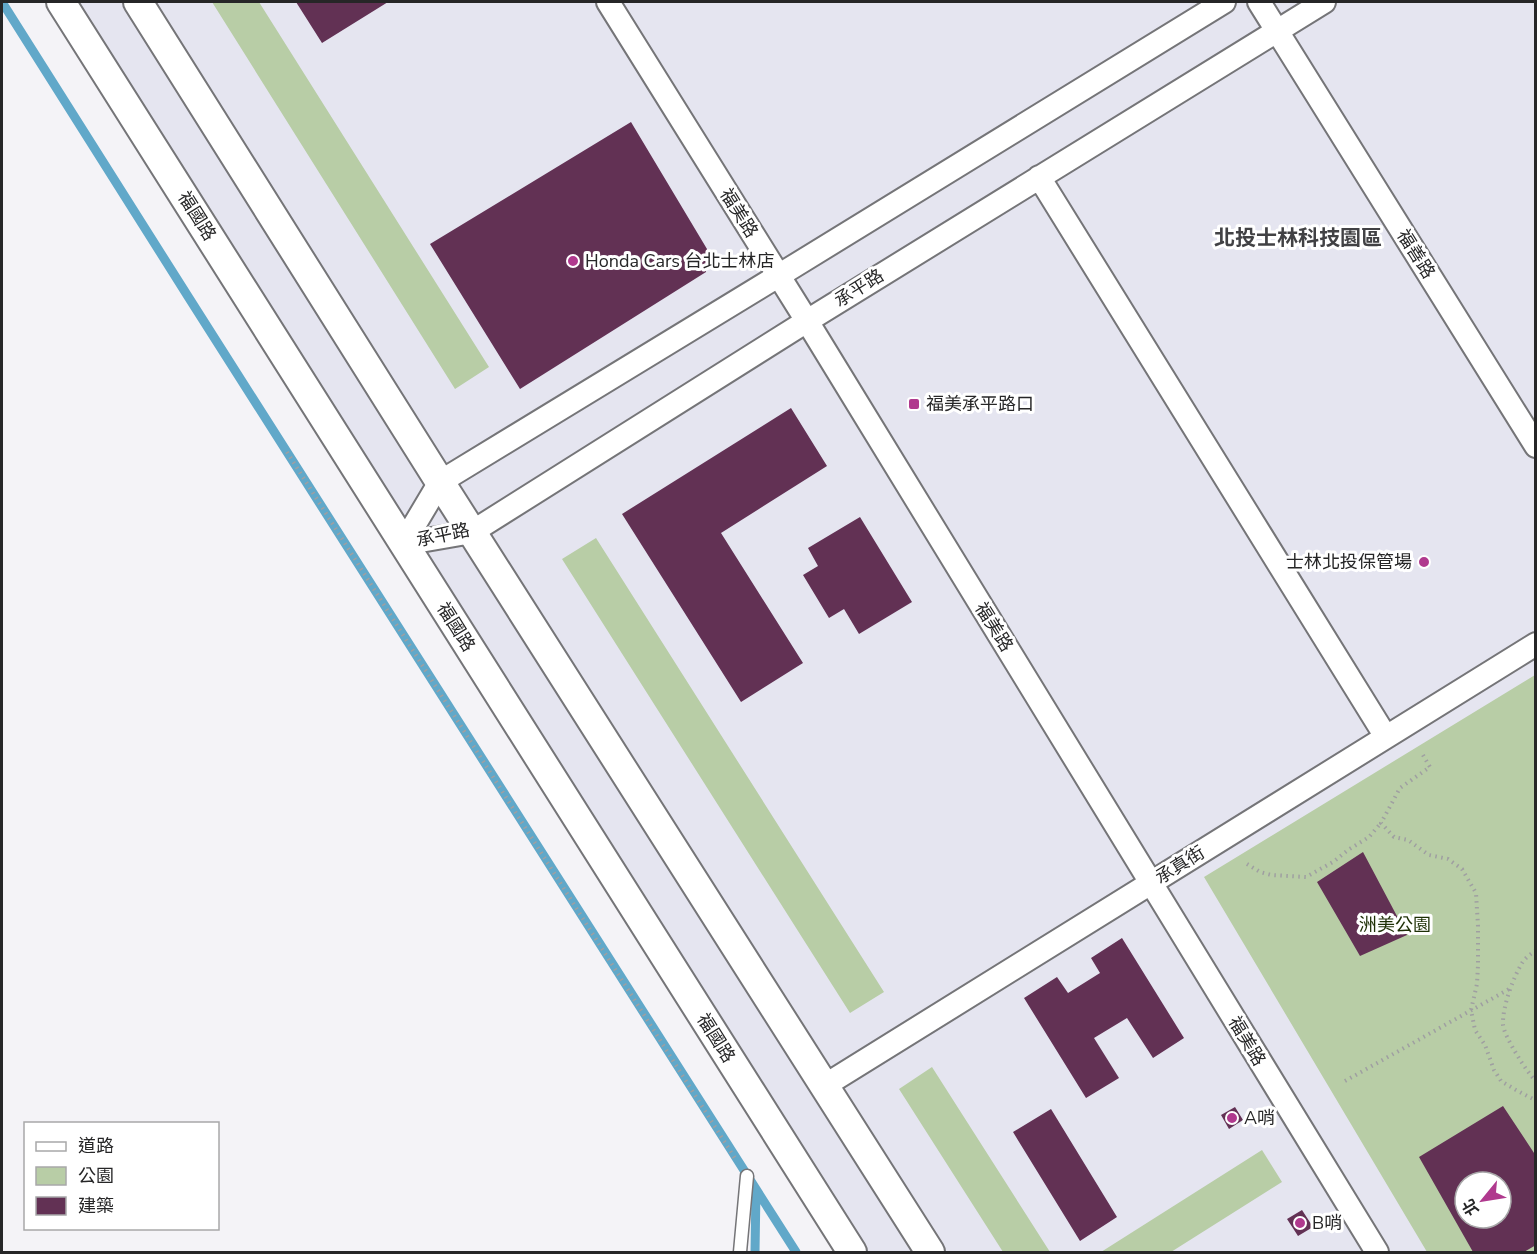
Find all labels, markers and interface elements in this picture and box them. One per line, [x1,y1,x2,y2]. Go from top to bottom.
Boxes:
street label: 福美路 [715,184,763,242]
street label: 福國路 [173,187,221,245]
district label: 北投士林科技園區 [1214,224,1382,252]
street label: 福善路 [1392,225,1440,283]
place label: Honda Cars 台北士林店 [585,249,775,273]
marker: Honda Cars 台北士林店 [566,254,580,268]
street label: 承平路 [830,264,888,312]
place label: 福美承平路口 [926,392,1034,416]
marker: 福美承平路口 [907,397,921,411]
street label: 承平路 [414,518,472,552]
place label: 士林北投保管場 [1286,550,1412,574]
marker: 士林北投保管場 [1417,555,1431,569]
street label: 福國路 [432,598,480,656]
street label: 福美路 [970,598,1018,656]
street label: 承真街 [1151,841,1209,889]
park label: 洲美公園 [1359,913,1431,937]
street label: 福國路 [692,1009,740,1067]
street label: 福美路 [1223,1012,1271,1070]
place label: A哨 [1244,1106,1275,1130]
marker: A哨 [1225,1111,1239,1125]
legend [24,1122,219,1230]
text: 道路 [78,1134,114,1158]
text: 公園 [78,1164,114,1188]
north arrow [1453,1170,1513,1230]
text: 建築 [78,1194,114,1218]
text: 北 [1457,1195,1484,1219]
place label: B哨 [1312,1211,1342,1235]
marker: B哨 [1293,1216,1307,1230]

